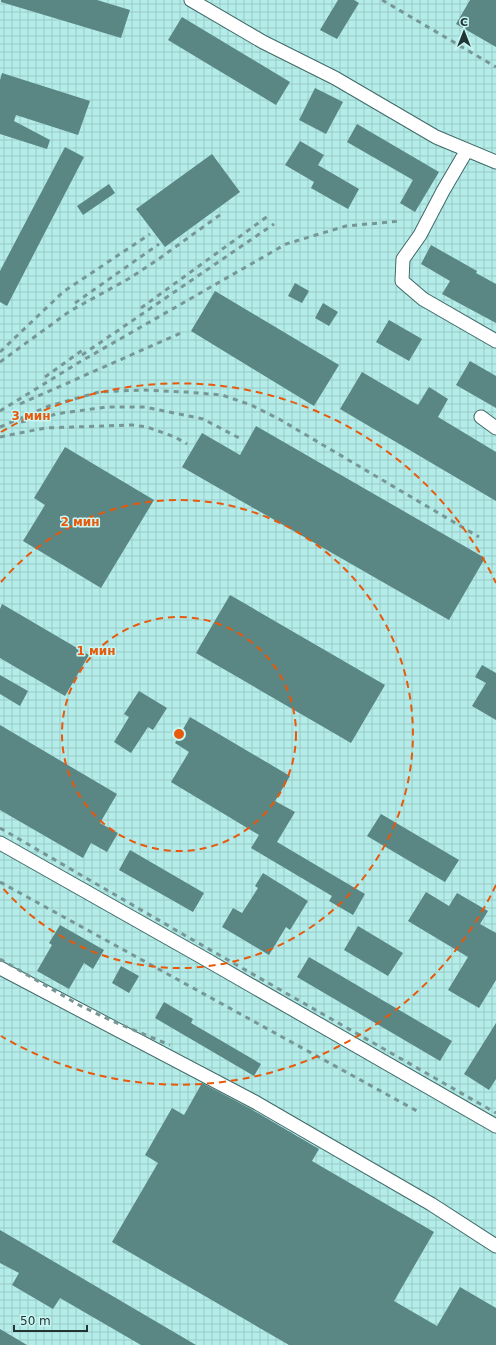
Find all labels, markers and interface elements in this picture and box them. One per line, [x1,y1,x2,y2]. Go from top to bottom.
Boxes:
north arrow [444,12,484,52]
text: С [460,16,468,29]
text: 3 мин [11,409,51,423]
text: 2 мин [60,515,100,529]
text: 1 мин [76,644,116,658]
centre of rings [172,727,186,741]
scale bar [14,1307,87,1333]
text: 50 m [20,1314,51,1328]

